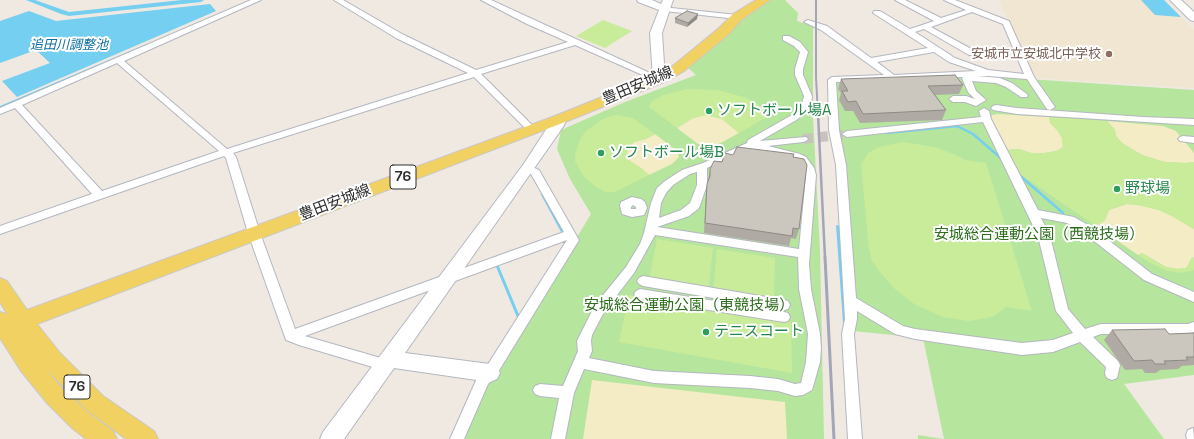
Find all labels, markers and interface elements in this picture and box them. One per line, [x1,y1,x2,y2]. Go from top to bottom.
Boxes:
water label: 追田川調整池 [30,37,108,53]
place label: 安城市立安城北中学校 [971,46,1101,62]
marker: 安城市立安城北中学校 [1104,49,1114,59]
street label: 豊田安城線 [600,63,676,109]
place label: ソフトボール場A [717,102,831,120]
marker: ソフトボール場A [704,106,714,116]
place label: ソフトボール場B [609,144,724,162]
marker: ソフトボール場B [596,148,606,158]
road number: 76 [390,165,416,189]
place label: 野球場 [1125,180,1170,198]
street label: 豊田安城線 [297,181,373,225]
marker: 野球場 [1112,184,1122,194]
park label: 安城総合運動公園（西競技場） [934,226,1144,244]
park label: 安城総合運動公園（東競技場） [584,297,794,315]
place label: テニスコート [714,323,804,341]
marker: テニスコート [701,327,711,337]
road number: 76 [64,375,90,399]

